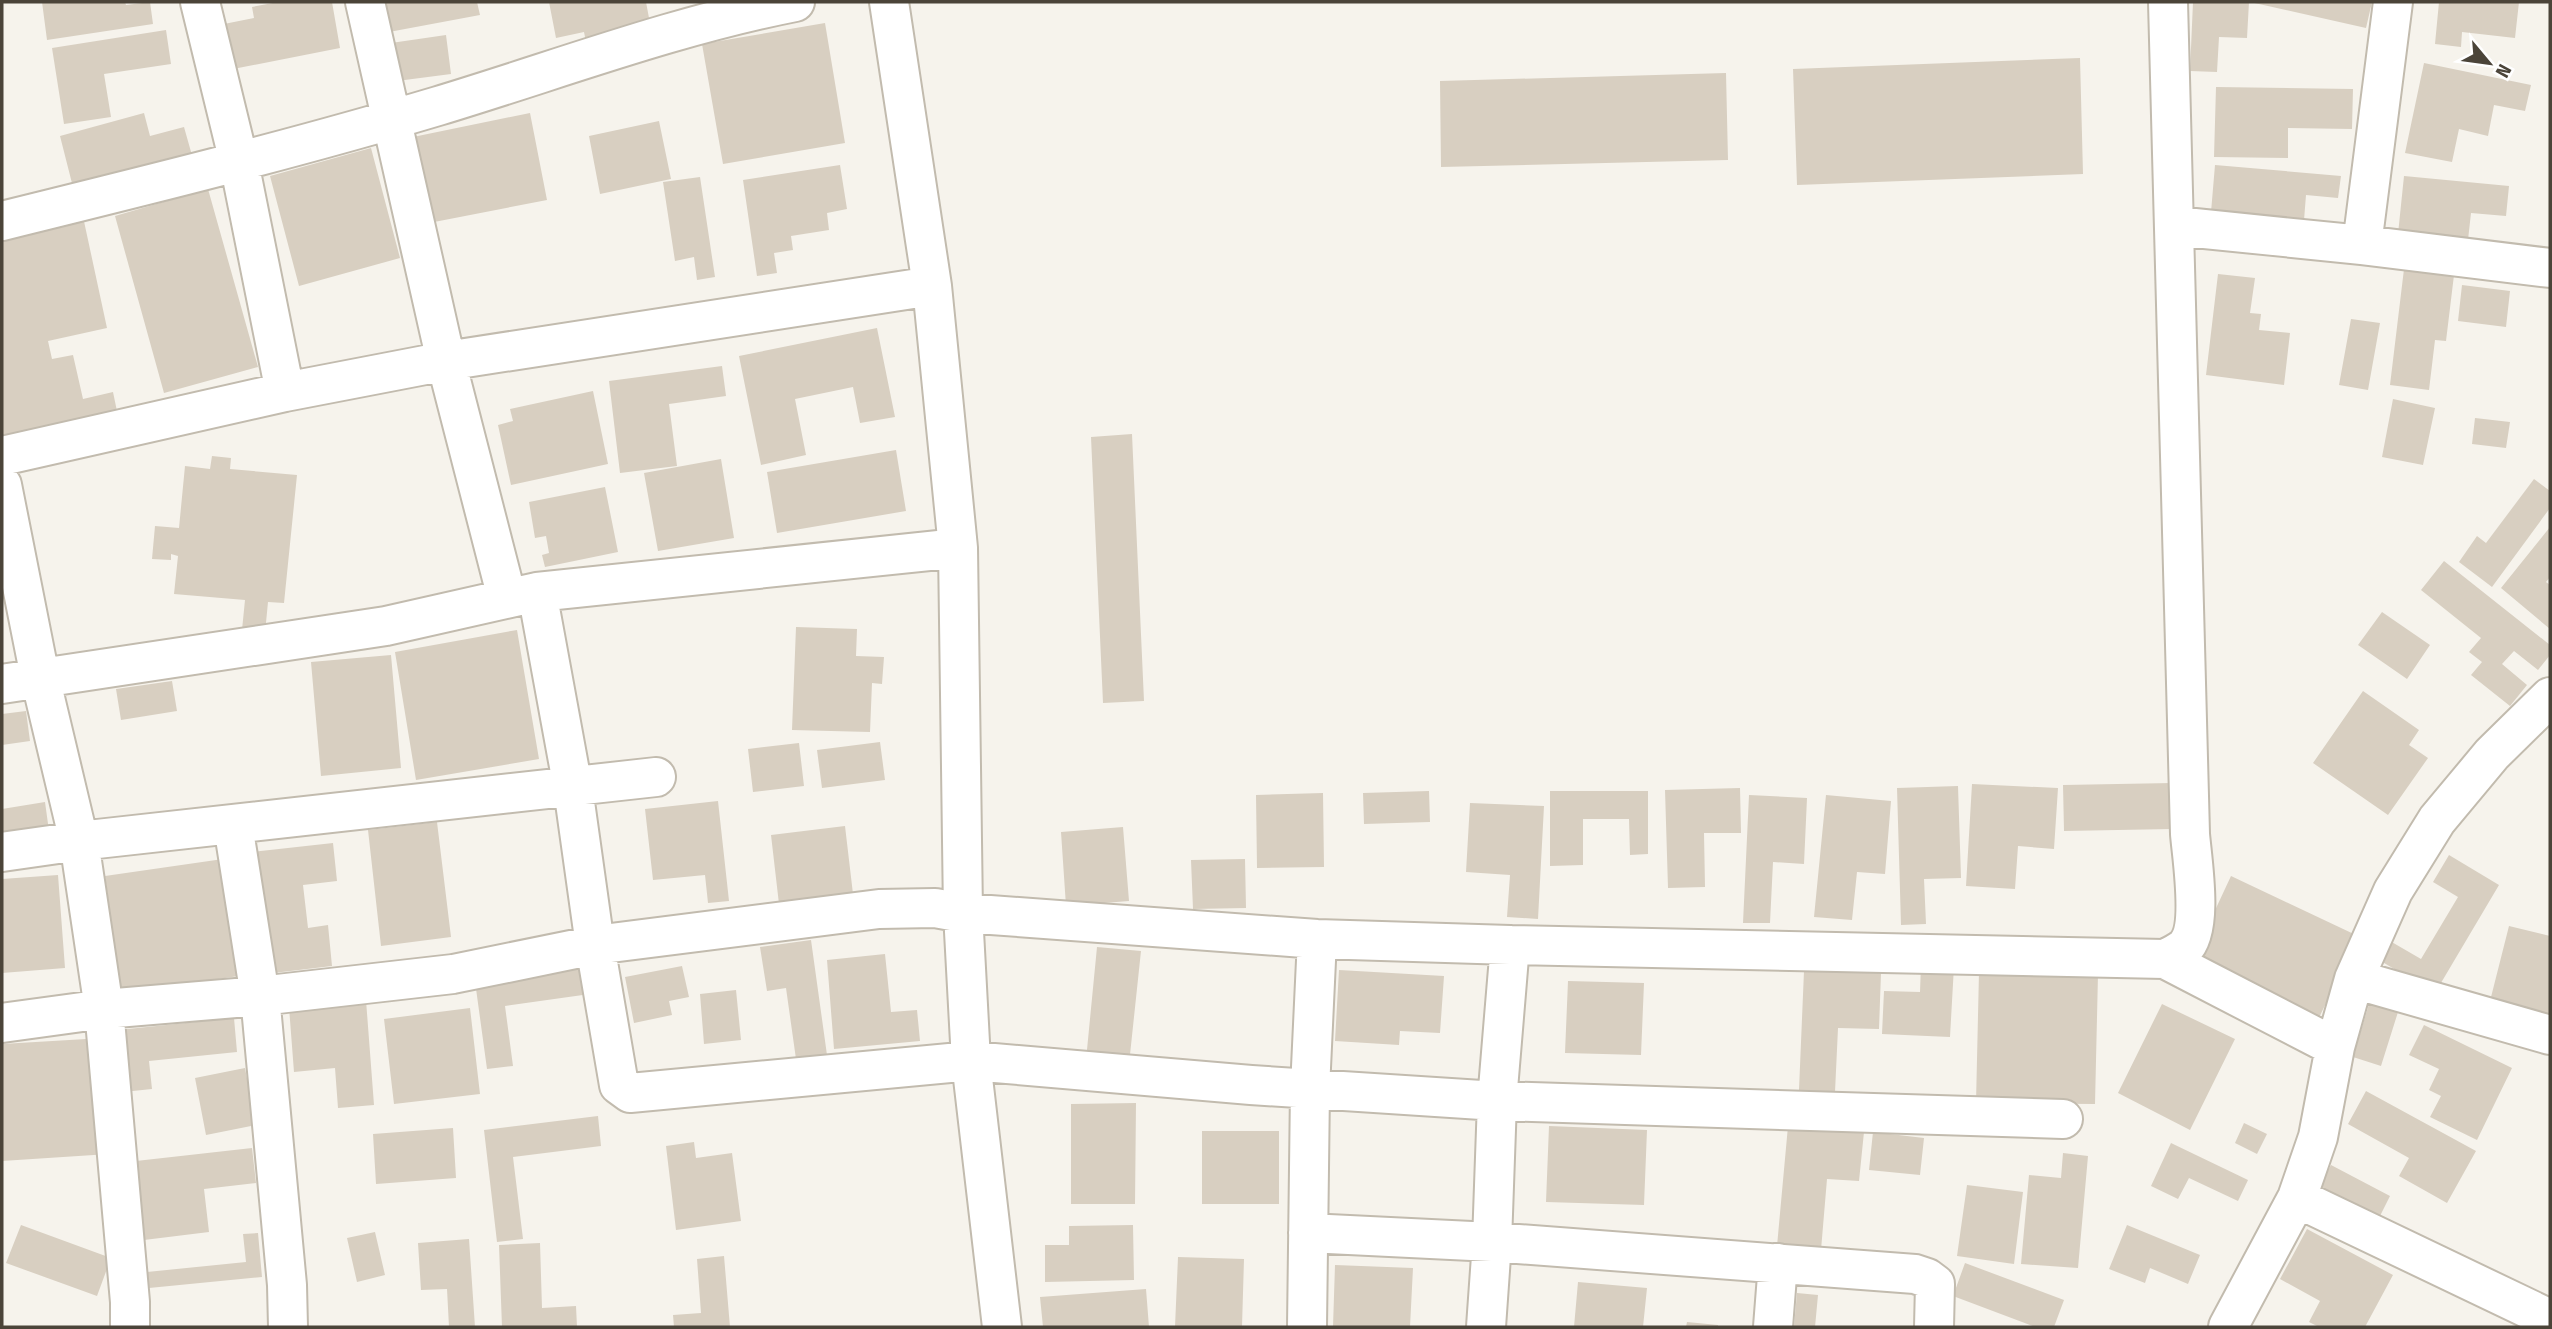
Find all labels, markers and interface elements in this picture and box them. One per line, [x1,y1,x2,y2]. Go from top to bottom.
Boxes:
north arrow [2454,28,2524,98]
text: N [2491,60,2516,82]

